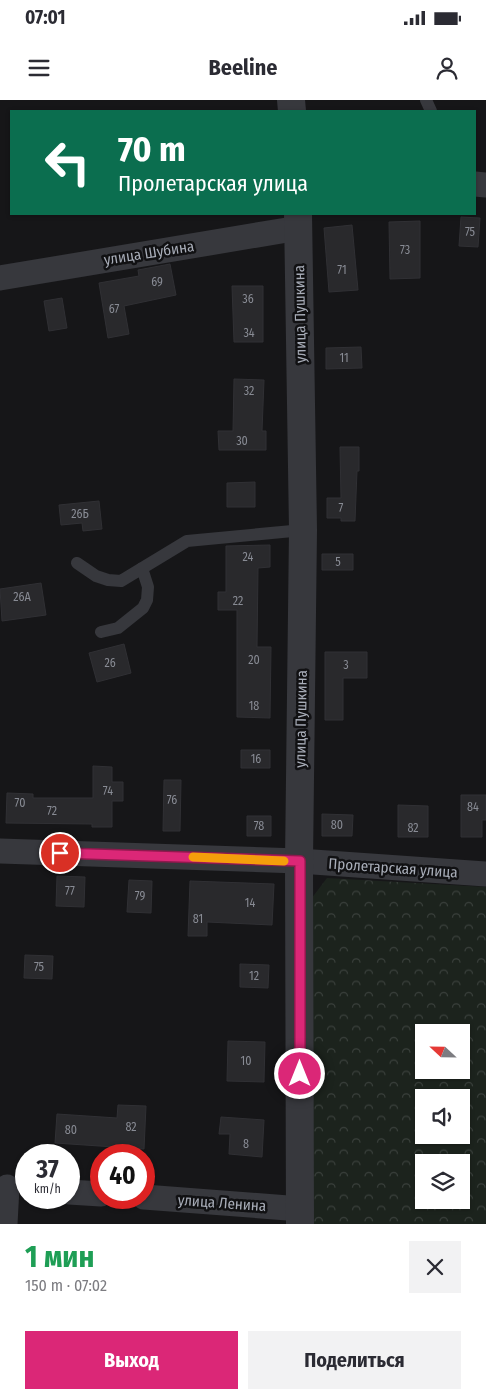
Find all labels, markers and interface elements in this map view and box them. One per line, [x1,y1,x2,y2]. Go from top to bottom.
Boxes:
text: 07:01 [25,6,65,29]
icon: menu [25,54,53,82]
text: Beeline [209,54,278,81]
icon: person [433,54,461,82]
text: 70 m [118,128,186,170]
icon: left [35,130,100,195]
text: Пролетарская улица [118,170,308,197]
house number: 75 [465,225,476,239]
street label: улица Шубина [102,237,196,269]
house number: 73 [400,243,410,257]
house number: 71 [337,263,347,277]
street label: улица Пушкина [290,265,310,363]
house number: 69 [151,275,163,289]
house number: 36 [242,292,254,306]
house number: 67 [109,302,119,316]
house number: 34 [243,326,255,340]
house number: 11 [339,351,349,365]
house number: 32 [244,384,254,398]
house number: 30 [236,434,248,448]
house number: 7 [339,501,344,515]
house number: 26Б [71,507,89,521]
house number: 24 [243,550,254,564]
house number: 5 [335,555,341,569]
house number: 26А [13,590,31,604]
house number: 22 [233,594,243,608]
house number: 20 [248,653,260,667]
house number: 26 [104,656,116,670]
house number: 3 [343,658,349,672]
street label: улица Пушкина [291,670,311,768]
house number: 18 [249,699,259,713]
house number: 16 [251,752,261,766]
house number: 74 [103,784,113,798]
house number: 76 [167,793,177,807]
house number: 70 [15,796,25,810]
house number: 84 [467,800,479,814]
house number: 72 [47,804,57,818]
house number: 80 [331,818,343,832]
house number: 78 [254,819,264,833]
house number: 82 [407,821,419,835]
pin [39,832,81,874]
icon: arrive [46,839,74,867]
street label: Пролетарская улица [328,855,458,881]
house number: 77 [65,884,75,898]
house number: 79 [135,889,145,903]
house number: 14 [245,896,255,910]
house number: 81 [193,912,203,926]
house number: 75 [34,960,45,974]
house number: 12 [249,969,259,983]
north arrow [415,1024,470,1079]
map controls [415,1024,470,1209]
position arrow [273,1047,325,1099]
house number: 10 [241,1054,251,1068]
button: sound [415,1089,470,1144]
house number: 82 [125,1120,137,1134]
house number: 80 [65,1123,77,1137]
house number: 8 [243,1137,249,1151]
speed limit sign: 40 [90,1144,155,1209]
button: layers [415,1154,470,1209]
text: 37 [36,1155,59,1185]
text: km/h [34,1182,61,1196]
street label: улица Ленина [177,1191,267,1215]
text: 1 мин [25,1239,94,1275]
button: close [409,1241,461,1293]
text: 150 m · 07:02 [25,1276,107,1295]
button: Выход [25,1331,238,1389]
button: Поделиться [248,1331,461,1389]

